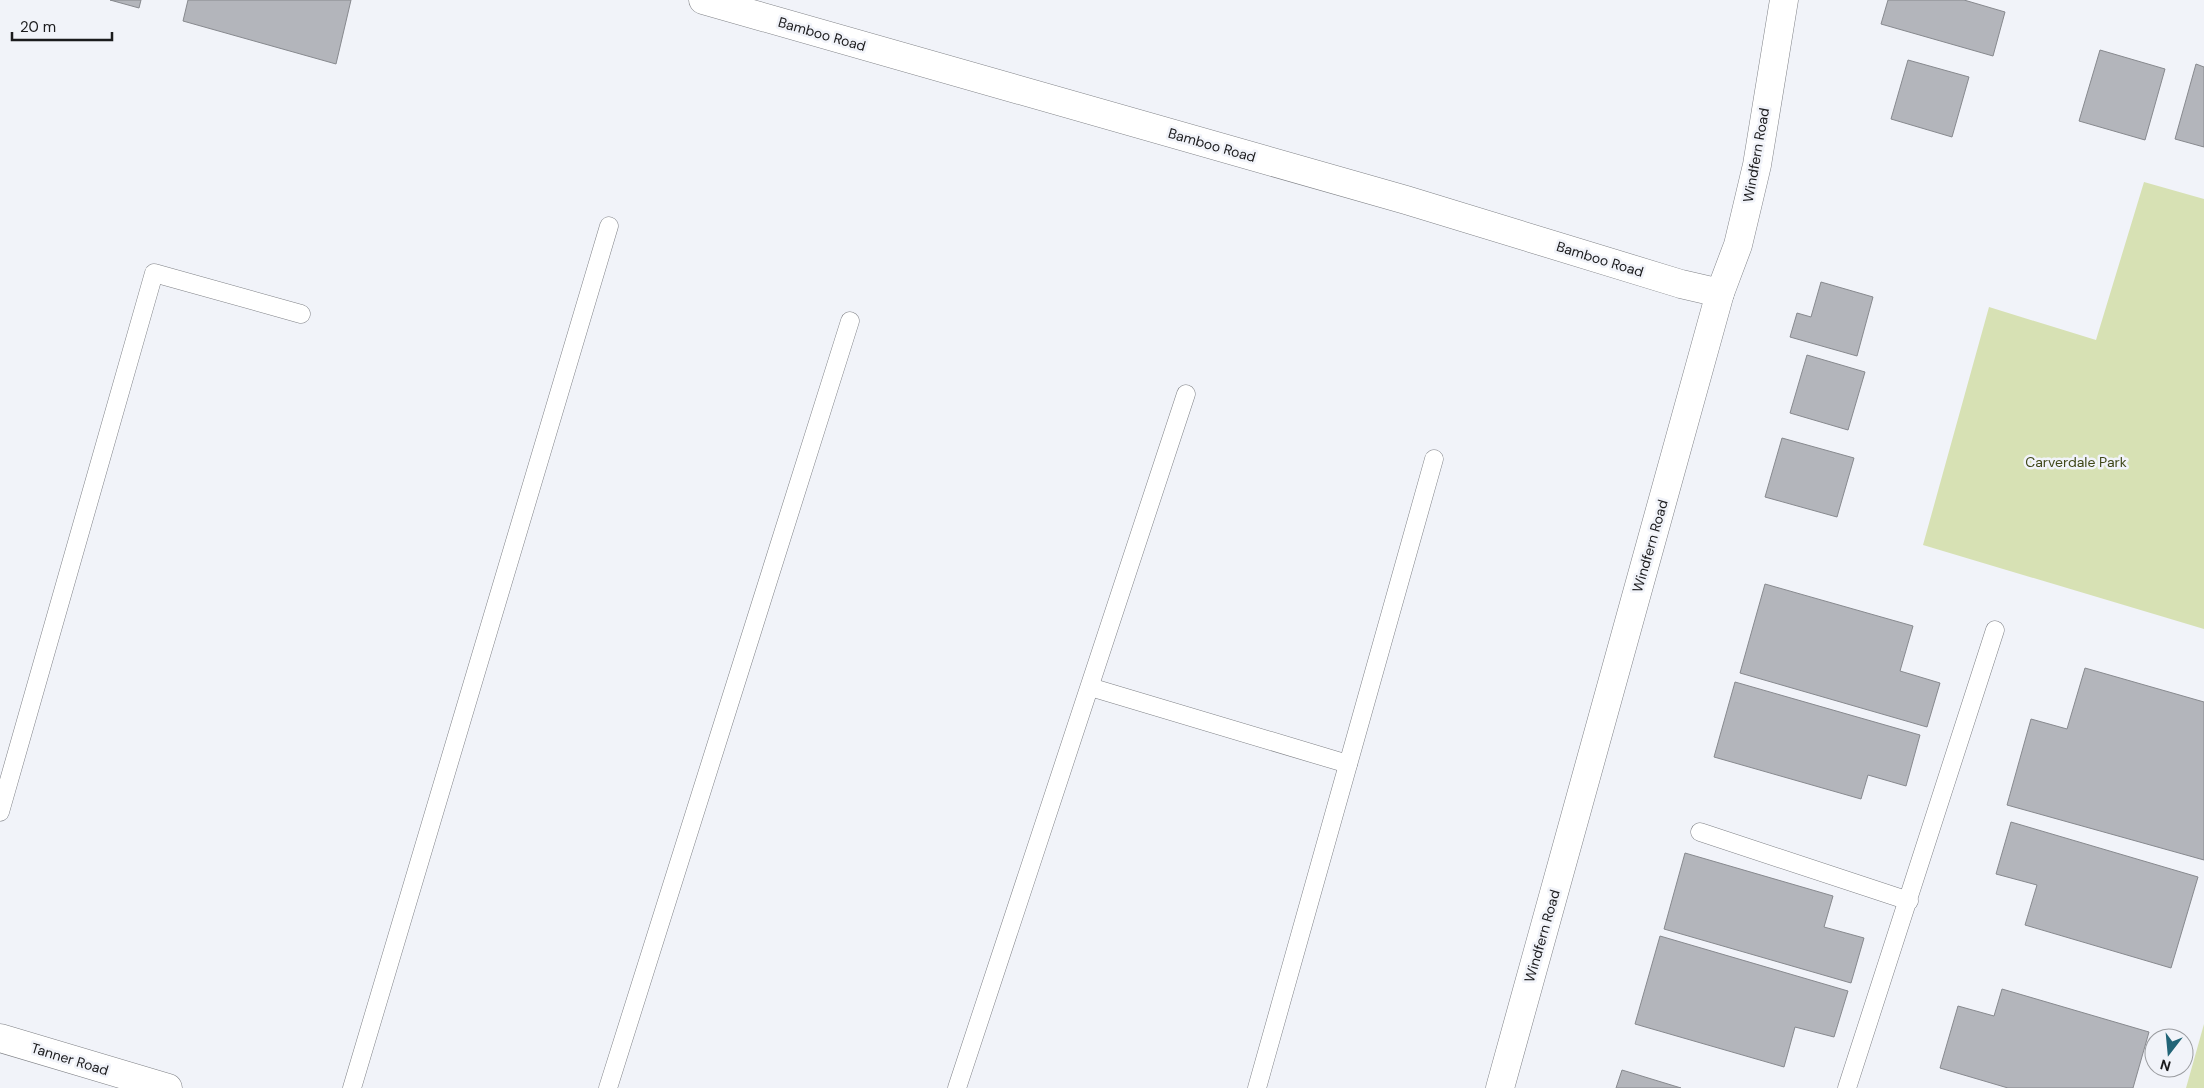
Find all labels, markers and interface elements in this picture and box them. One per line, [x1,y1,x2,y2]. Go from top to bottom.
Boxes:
scale bar [12,10,112,42]
street label: Bamboo Road [776,13,868,55]
text: 20 m [20,17,56,37]
street label: Windfern Road [1739,106,1773,204]
street label: Bamboo Road [1166,124,1258,166]
street label: Bamboo Road [1554,237,1646,281]
park label: Carverdale Park [2025,453,2127,471]
street label: Windfern Road [1628,498,1672,594]
street label: Windfern Road [1520,888,1564,984]
north arrow [2144,1028,2194,1078]
street label: Tanner Road [29,1039,111,1079]
text: N [2158,1055,2173,1076]

